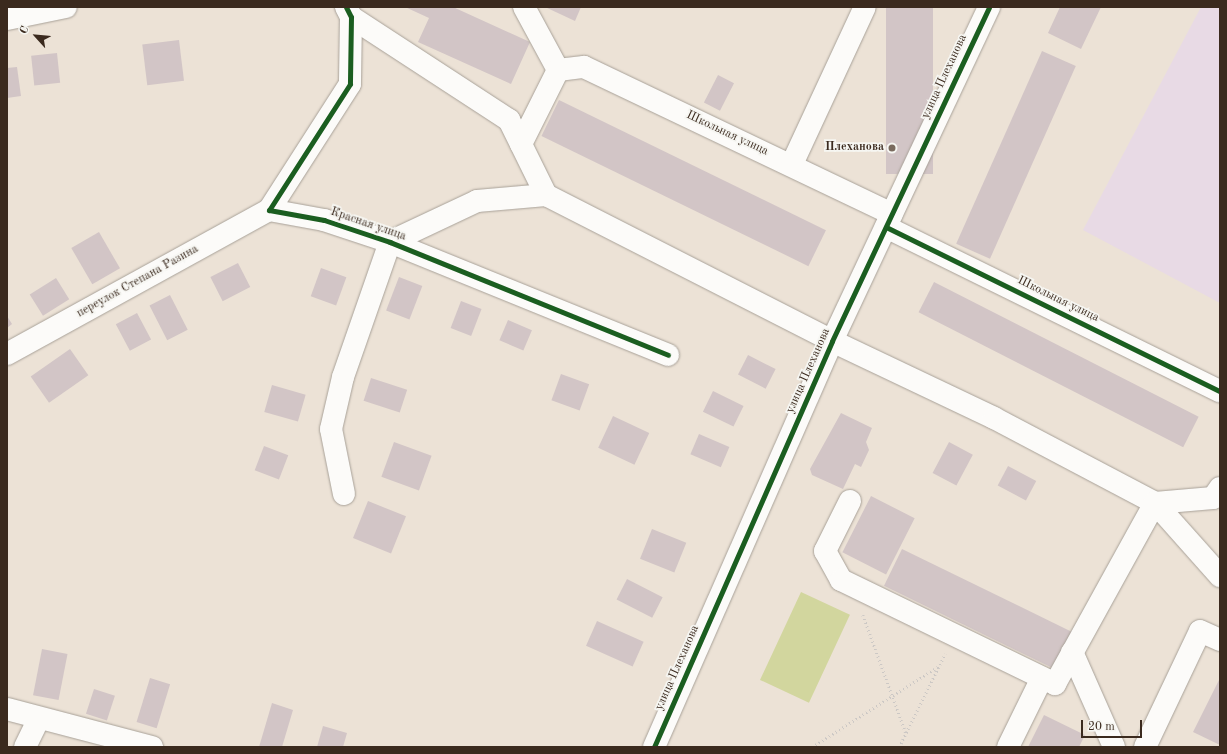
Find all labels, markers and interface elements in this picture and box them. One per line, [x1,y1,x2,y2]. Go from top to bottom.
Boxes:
north arrow [16,16,56,56]
text: С [18,25,31,36]
street label: улица Плеханова [919,33,971,121]
street label: Школьная улица [684,109,770,159]
place label: Плеханова [825,141,884,155]
marker: Плеханова [887,143,897,153]
street label: Красная улица [328,205,408,245]
street label: переулок Степана Разина [75,243,201,321]
street label: Школьная улица [1015,274,1101,326]
street label: улица Плеханова [784,326,834,416]
street label: улица Плеханова [653,623,703,713]
scale bar [1083,712,1144,738]
text: 20 m [1088,721,1115,733]

